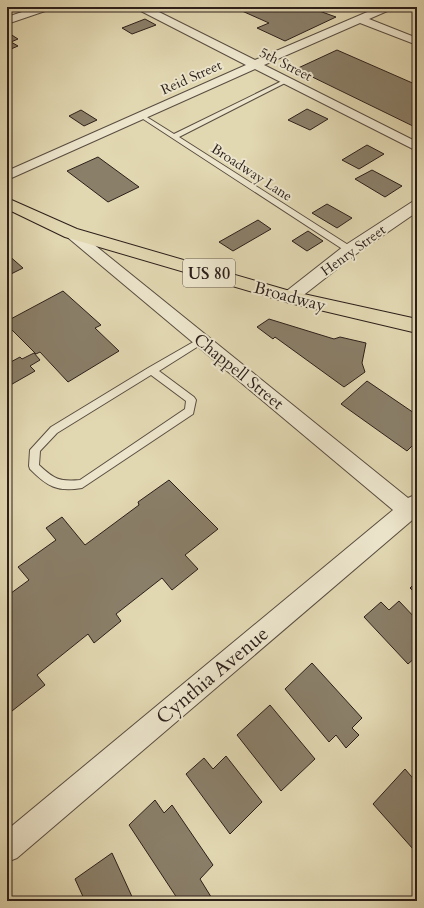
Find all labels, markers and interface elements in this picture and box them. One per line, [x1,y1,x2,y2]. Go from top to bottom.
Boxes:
street label: 5th Street [256,43,316,86]
street label: Reid Street [158,55,225,99]
street label: Broadway Lane [208,139,296,206]
street label: Henry Street [317,220,390,280]
road number: US 80 [183,259,235,287]
street label: Broadway [251,276,328,317]
street label: Chappell Street [189,328,289,415]
street label: Cynthia Avenue [150,620,274,730]

